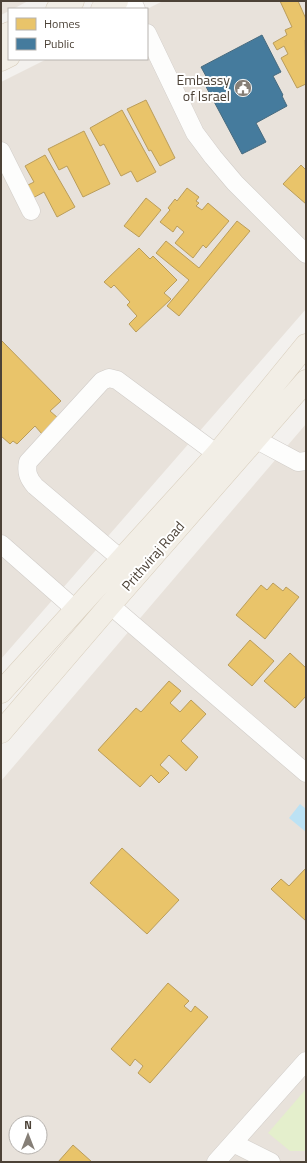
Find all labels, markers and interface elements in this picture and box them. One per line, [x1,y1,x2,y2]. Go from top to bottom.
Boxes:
legend [8,8,148,60]
text: Homes [44,14,80,33]
text: Public [44,34,74,53]
place label: Embassy of Israel [177,69,230,106]
public building icon: Embassy of Israel [233,78,253,98]
street label: Prithviraj Road [116,516,189,595]
north arrow [8,1115,48,1155]
text: N [24,1117,32,1133]

